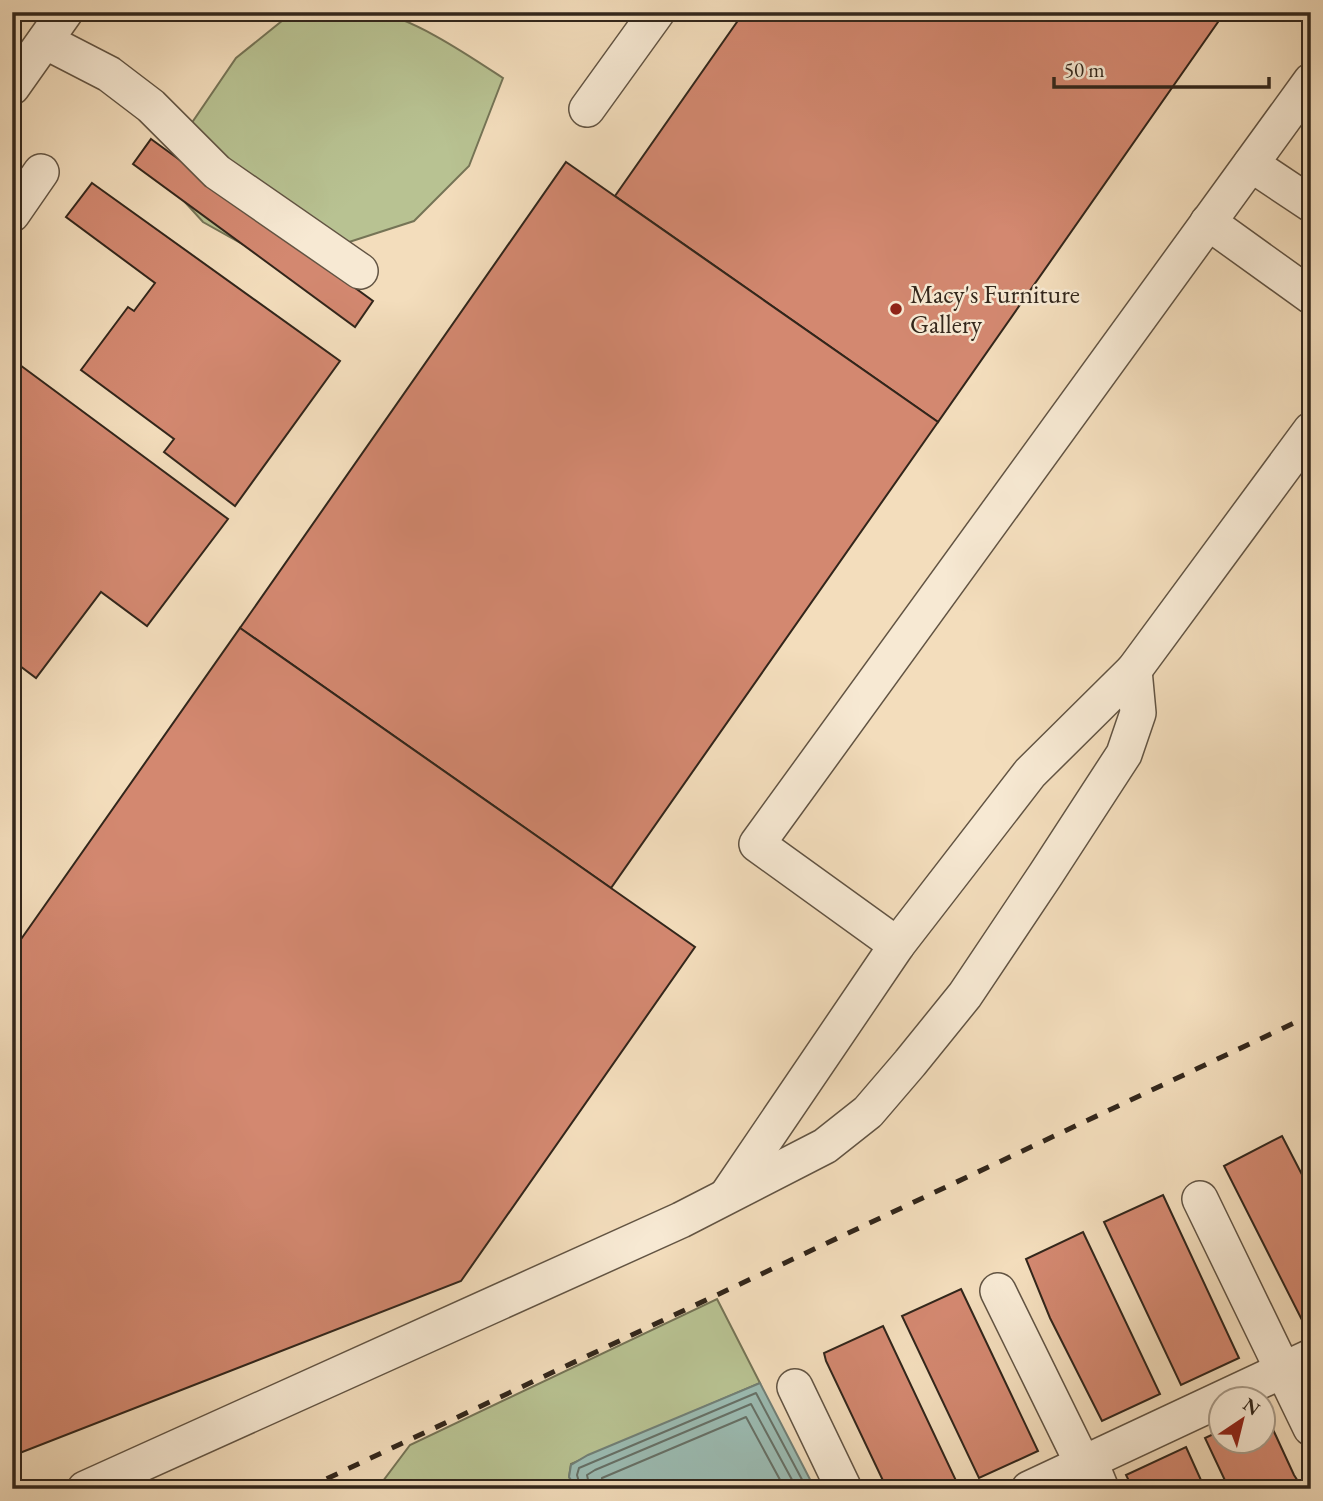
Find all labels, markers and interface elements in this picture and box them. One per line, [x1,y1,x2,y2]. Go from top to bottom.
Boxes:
scale bar [1054,46,1269,90]
text: 50 m [1064,56,1105,83]
place label: Macy's Furniture Gallery [910,277,1080,341]
marker: Macy's Furniture Gallery [888,301,904,317]
north arrow [1208,1386,1278,1456]
text: N [1238,1392,1265,1421]

